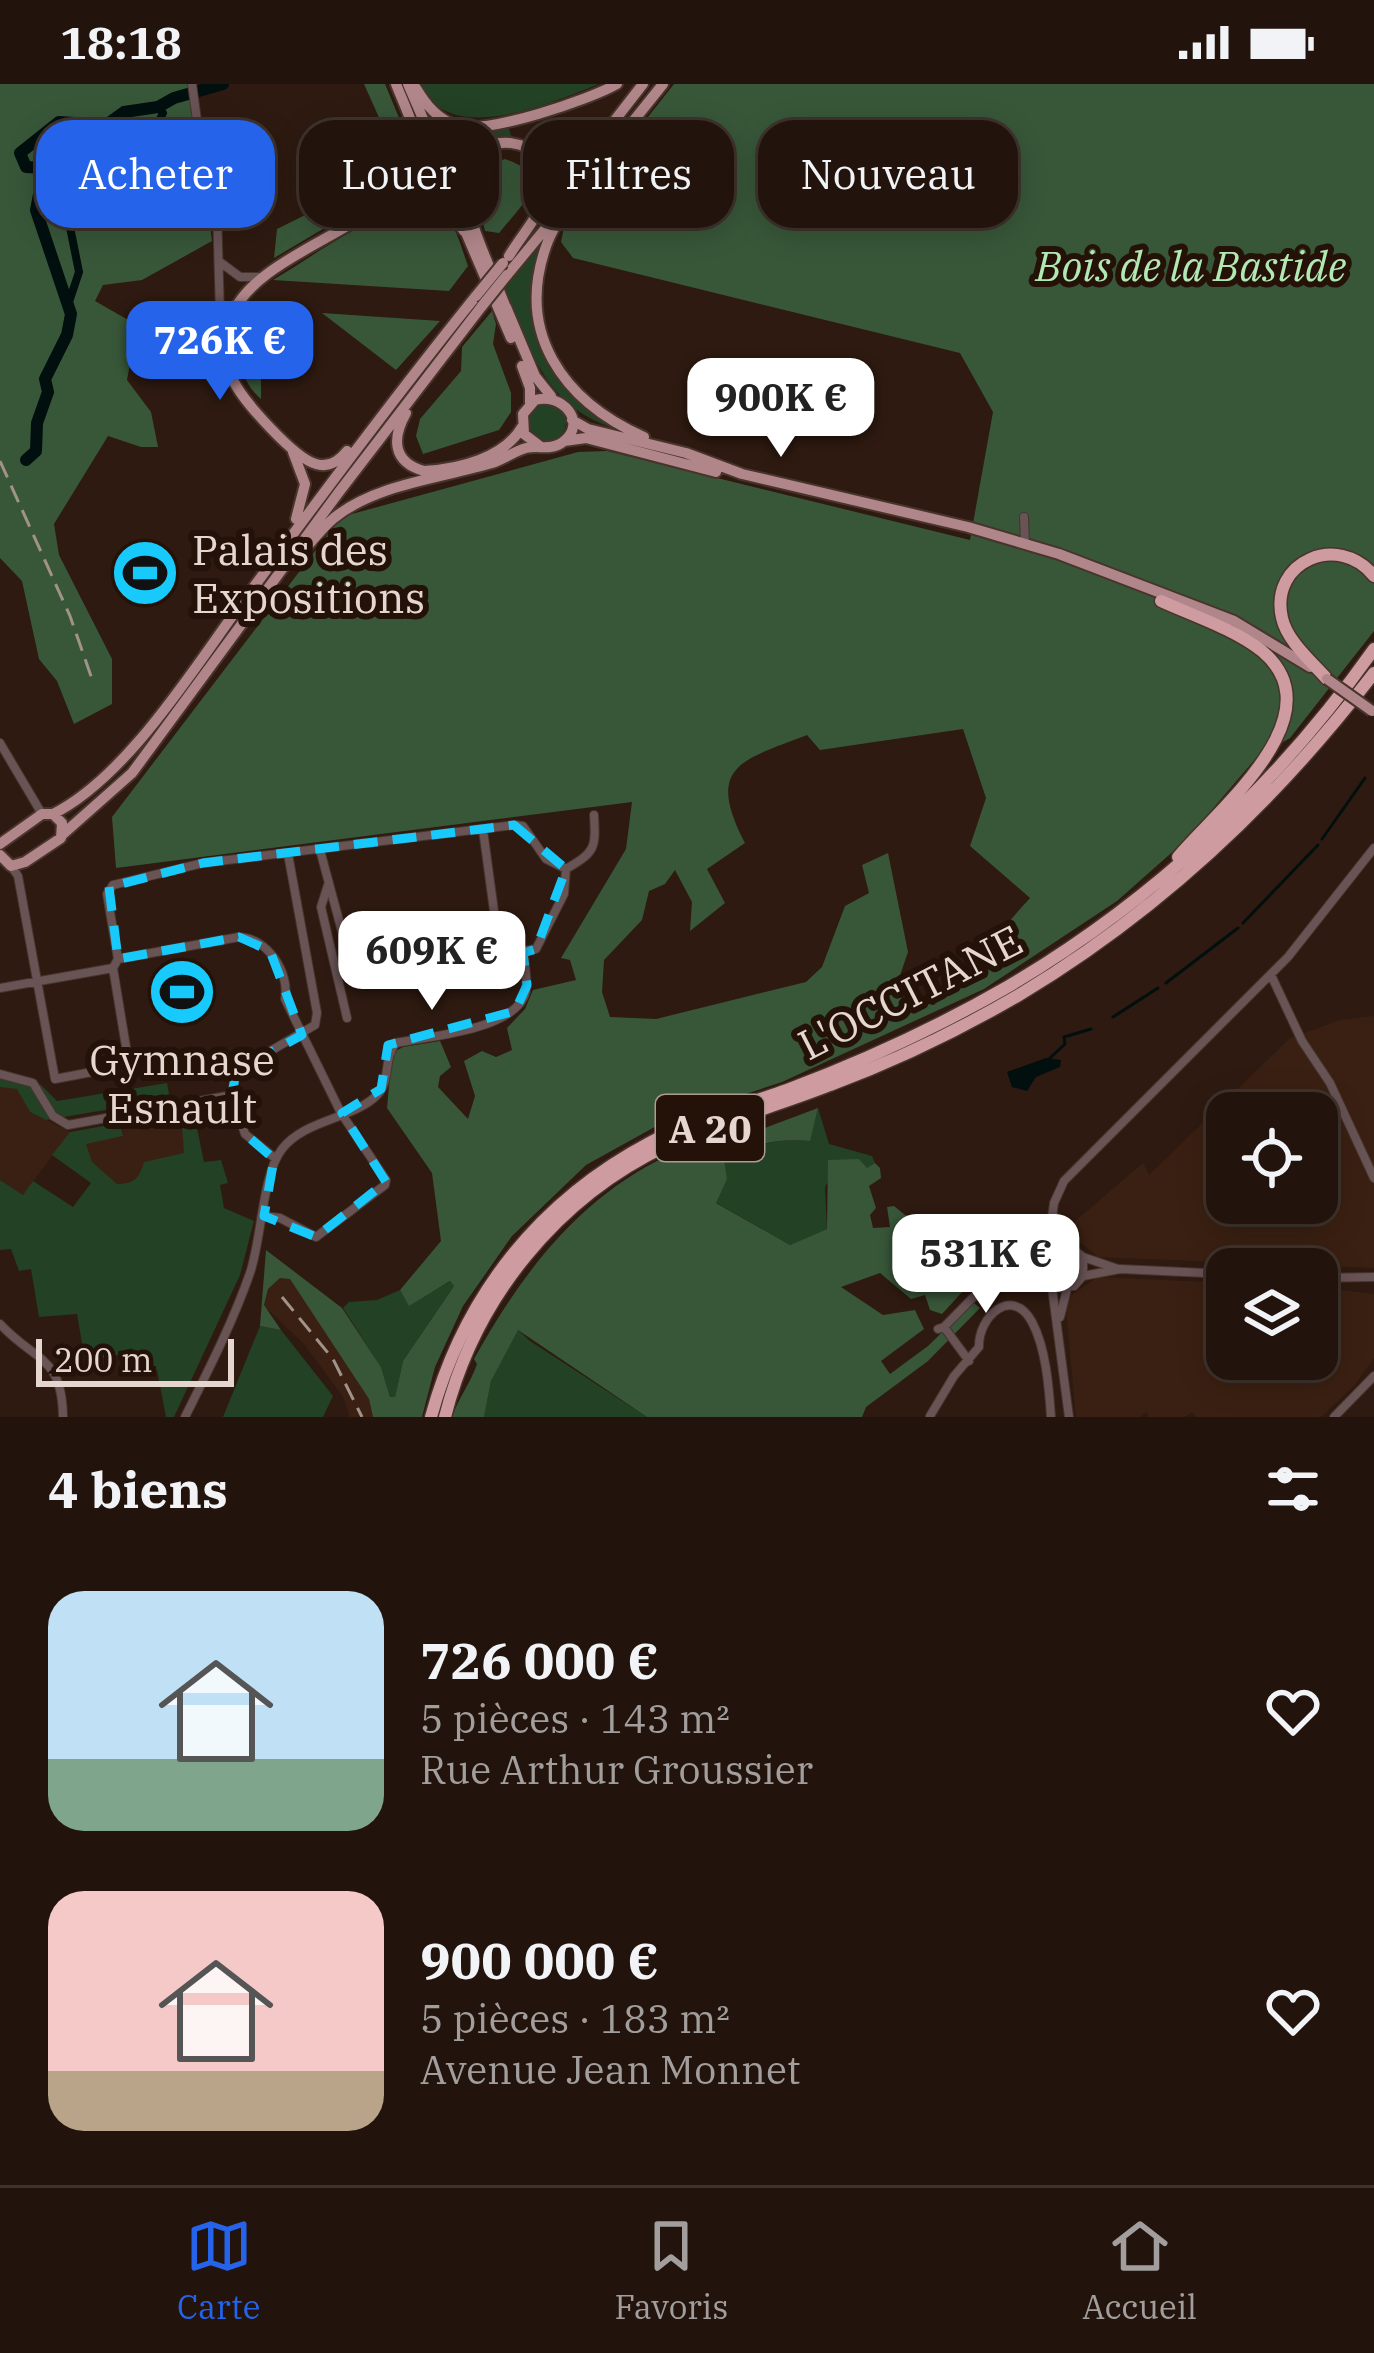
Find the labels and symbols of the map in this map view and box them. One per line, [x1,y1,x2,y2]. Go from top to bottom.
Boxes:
park label: Bois de la Bastide [1035,238,1347,293]
pin: 726K € [122,301,318,403]
pin: 900K € [683,358,879,460]
place label: Palais des Expositions [192,522,425,625]
sports icon: Palais des Expositions [110,538,180,608]
pin: 609K € [334,911,530,1013]
street label: L'OCCITANE [789,912,1031,1072]
sports icon: Gymnase Esnault [147,957,217,1027]
place label: Gymnase Esnault [89,1032,275,1135]
road number: A 20 [656,1095,764,1161]
pin: 531K € [888,1214,1084,1316]
scale bar [36,1333,234,1386]

